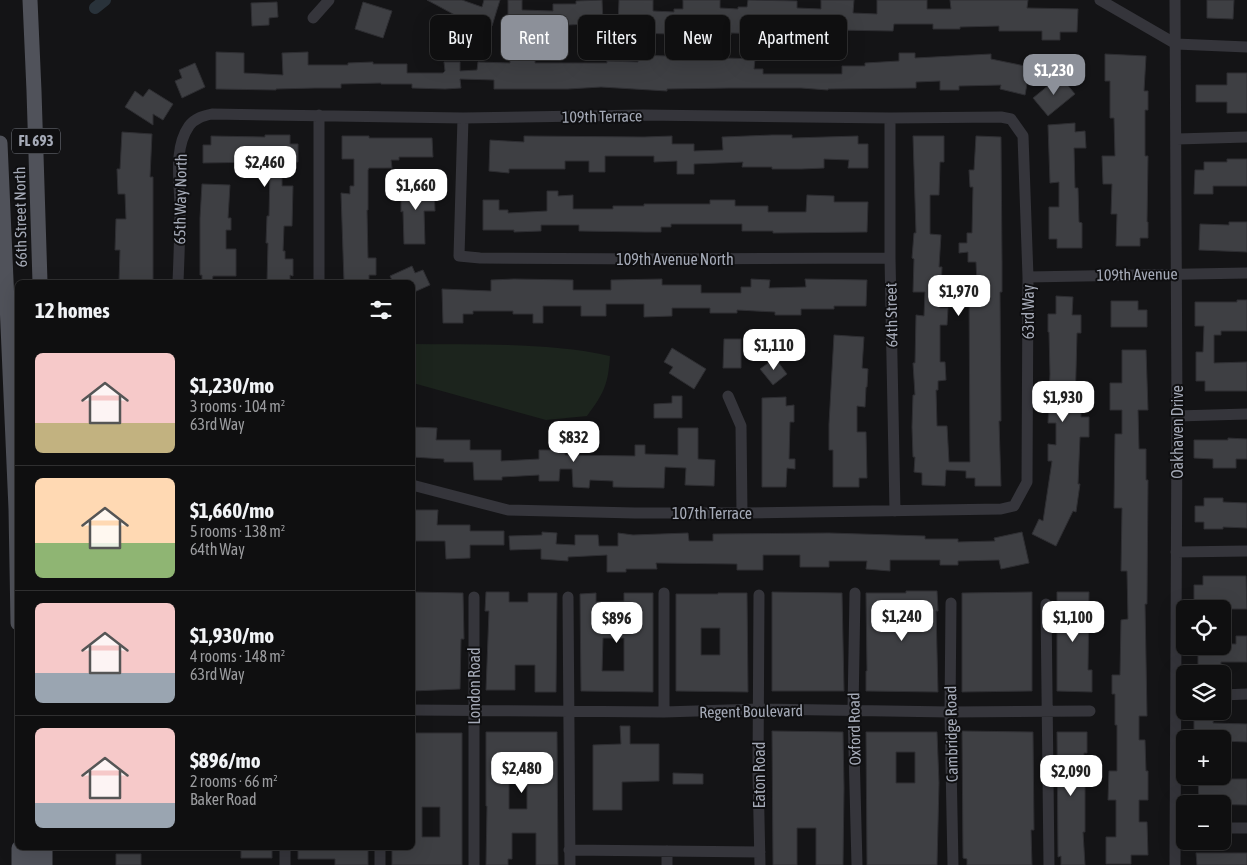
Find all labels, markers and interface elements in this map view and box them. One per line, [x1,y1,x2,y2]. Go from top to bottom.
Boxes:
chip: Buy [430,15,491,60]
chip: Rent [501,15,568,60]
chip: Filters [578,15,655,60]
chip: New [665,15,730,60]
chip: Apartment [740,15,847,60]
pin: $1,230 [1013,54,1095,96]
text: $1,230 [1034,61,1074,79]
street label: 109th Terrace [562,106,642,126]
road number: FL 693 [12,128,60,154]
pin: $2,460 [224,146,306,188]
street label: 65th Way North [170,153,191,245]
text: $2,460 [245,153,285,171]
street label: 66th Street North [10,166,30,268]
pin: $1,660 [375,168,457,211]
text: $1,660 [396,176,436,194]
street label: 109th Avenue North [616,250,734,268]
street label: 109th Avenue [1096,264,1178,284]
pin: $1,970 [918,274,1000,317]
street label: 64th Street [881,282,901,348]
text: $1,970 [939,282,979,300]
street label: 63rd Way [1019,284,1038,339]
icon: filters [367,296,395,324]
text: 12 homes [35,298,110,322]
pin: $1,110 [733,328,815,371]
text: $1,110 [754,336,794,354]
icon: home [75,373,135,433]
text: $1,230/mo [190,373,274,397]
pin: $1,930 [1022,380,1104,423]
street label: Oakhaven Drive [1168,385,1186,479]
text: $1,930 [1043,388,1083,406]
text: 3 rooms · 104 m² [190,397,285,415]
text: 63rd Way [190,415,245,433]
pin: $832 [544,420,604,463]
text: $832 [559,428,589,446]
icon: home [75,498,135,558]
text: $1,660/mo [190,498,274,522]
street label: 107th Terrace [672,504,752,522]
text: 5 rooms · 138 m² [190,522,285,540]
text: 64th Way [190,540,245,558]
pin: $1,240 [861,600,943,642]
pin: $1,100 [1032,600,1114,643]
map controls [1176,600,1231,850]
button: locate [1176,600,1231,655]
pin: $896 [587,602,647,644]
text: $1,240 [882,607,922,625]
text: $1,100 [1053,608,1093,626]
text: $896 [602,609,632,627]
icon: home [75,623,135,683]
text: $1,930/mo [190,623,274,647]
text: 4 rooms · 148 m² [190,647,285,665]
street label: London Road [465,647,483,725]
text: 63rd Way [190,665,245,683]
button: layers [1176,665,1231,720]
street label: Cambridge Road [941,686,962,782]
street label: Oxford Road [844,692,864,766]
street label: Regent Boulevard [699,701,803,722]
button: + [1176,730,1231,785]
street label: Eaton Road [750,742,768,808]
icon: home [75,748,135,808]
text: $896/mo [190,748,261,772]
pin: $2,480 [481,752,563,794]
pin: $2,090 [1030,754,1112,797]
text: $2,480 [502,759,542,777]
text: $2,090 [1051,762,1091,780]
text: 2 rooms · 66 m² [190,772,278,790]
text: Baker Road [190,790,256,808]
button: − [1176,795,1231,850]

